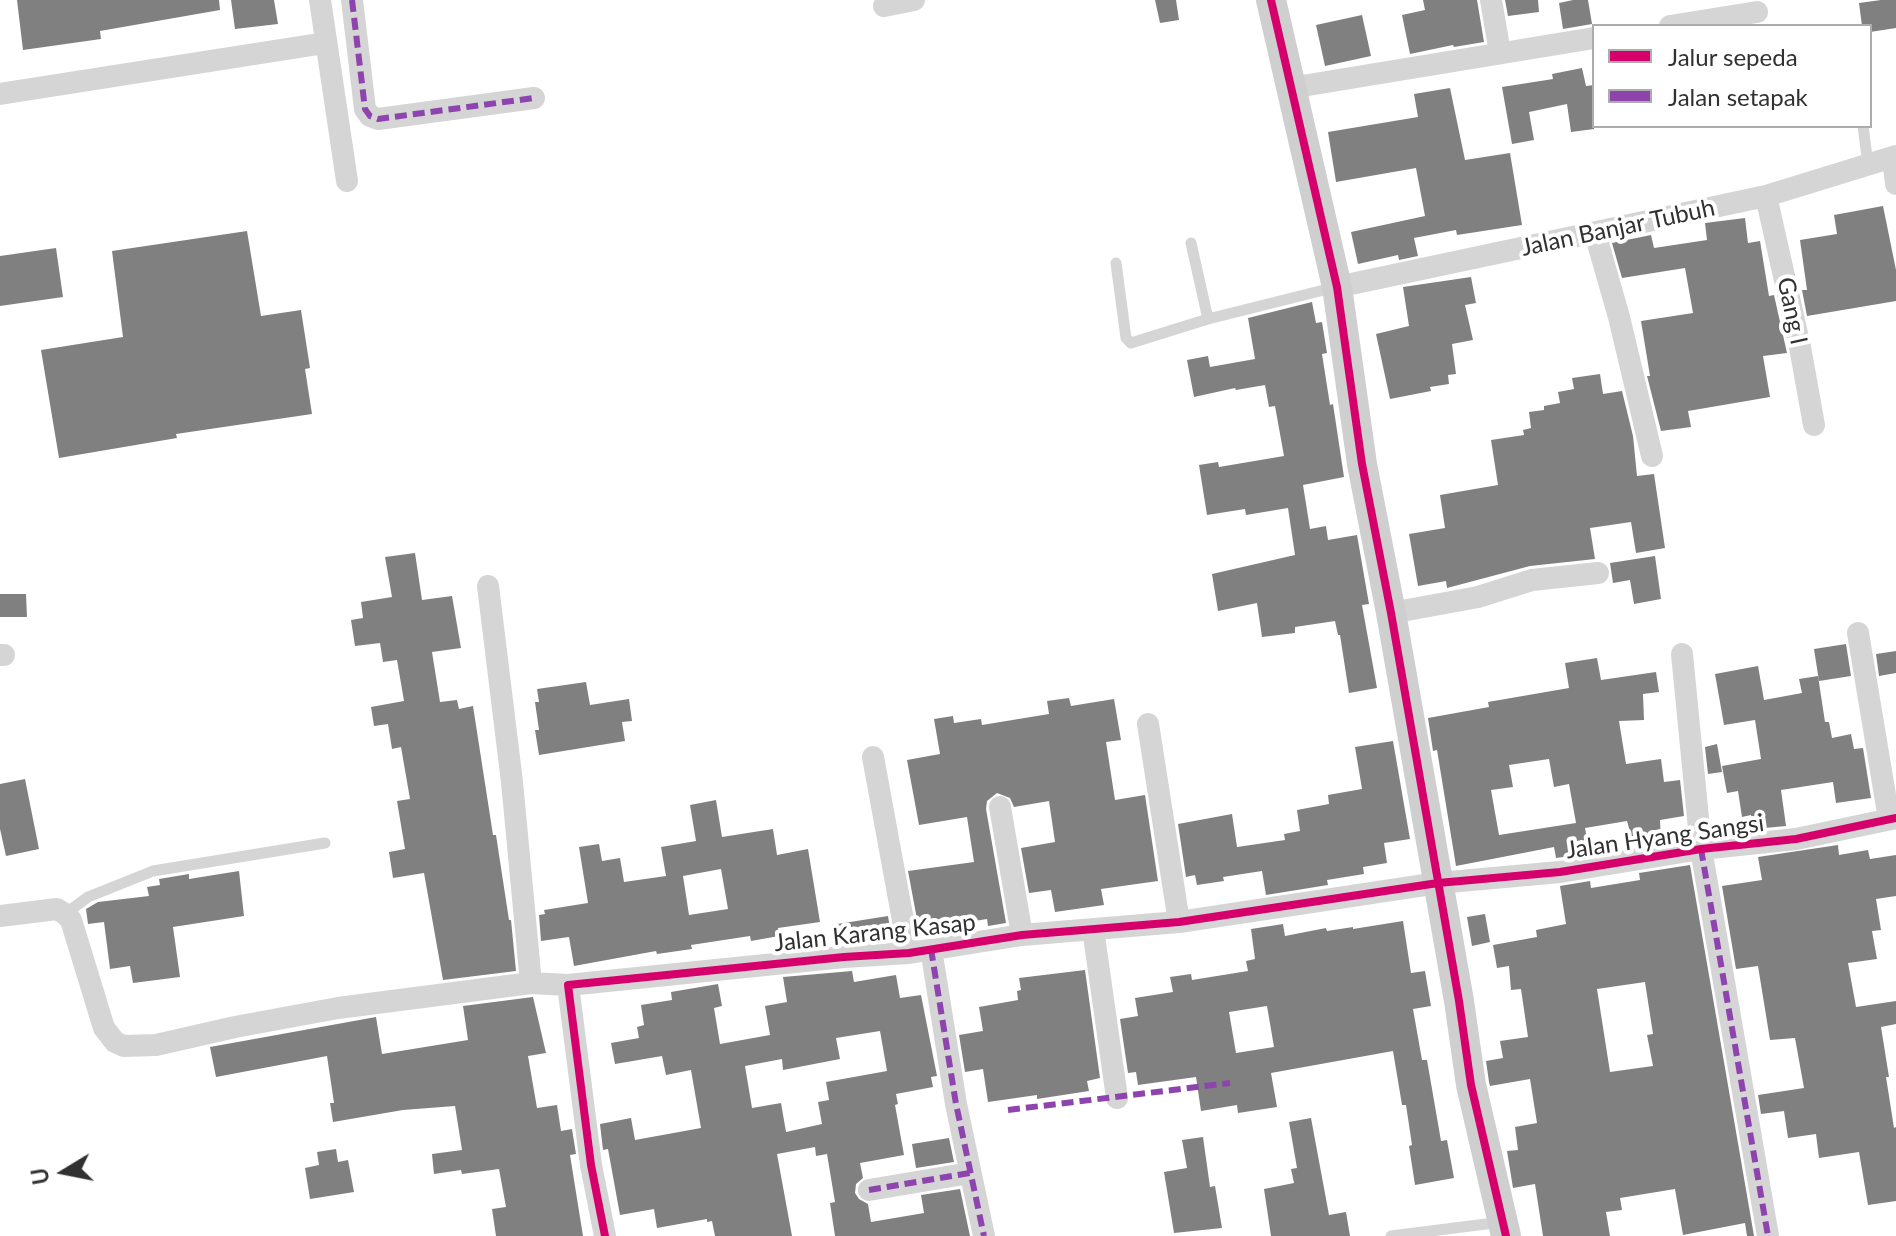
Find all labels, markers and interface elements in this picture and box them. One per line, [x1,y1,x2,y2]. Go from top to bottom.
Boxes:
legend [1592,24,1872,128]
text: Jalur sepeda [1668,42,1798,71]
text: Jalan setapak [1668,82,1808,111]
street label: Jalan Banjar Tubuh [1519,193,1717,263]
street label: Gang I [1771,275,1813,347]
street label: Jalan Hyang Sangsi [1564,809,1766,865]
street label: Jalan Karang Kasap [773,908,977,958]
north arrow [24,1132,104,1212]
text: U [25,1166,55,1187]

